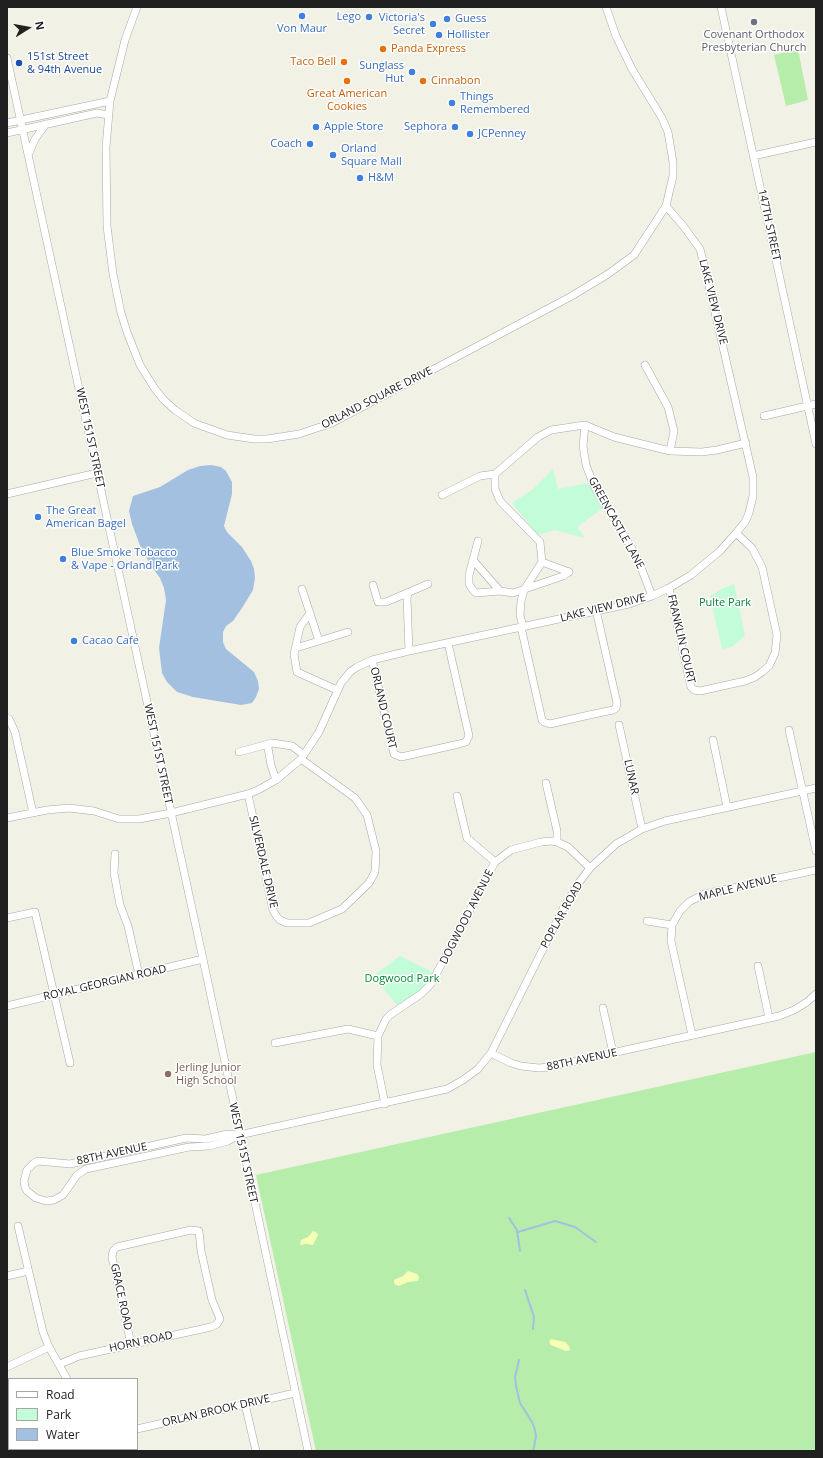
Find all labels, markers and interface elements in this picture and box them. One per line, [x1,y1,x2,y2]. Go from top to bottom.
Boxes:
north arrow [8,8,48,48]
place label: Lego [336,10,361,24]
marker: Von Maur [297,11,307,21]
place label: Victoria's Secret [379,11,425,37]
marker: Lego [364,12,374,22]
place label: Guess [455,12,486,26]
marker: Guess [442,14,452,24]
marker: Covenant Orthodox Presbyterian Church [749,17,759,27]
marker: Victoria's Secret [428,19,438,29]
text: N [32,20,48,31]
place label: Von Maur [277,22,327,36]
place label: Hollister [447,28,490,42]
place label: Covenant Orthodox Presbyterian Church [702,28,806,54]
marker: Hollister [434,30,444,40]
place label: Panda Express [391,42,466,56]
marker: Panda Express [378,44,388,54]
place label: 151st Street & 94th Avenue [27,50,102,76]
place label: Taco Bell [290,55,336,69]
marker: Taco Bell [339,57,349,67]
marker: 151st Street & 94th Avenue [14,58,24,68]
place label: Sunglass Hut [359,59,404,85]
marker: Sunglass Hut [407,67,417,77]
place label: Cinnabon [431,74,480,88]
marker: Great American Cookies [342,76,352,86]
marker: Cinnabon [418,76,428,86]
place label: Great American Cookies [307,87,387,113]
place label: Things Remembered [460,90,530,116]
marker: Things Remembered [447,98,457,108]
place label: Apple Store [324,120,383,134]
place label: Sephora [404,120,447,134]
marker: Apple Store [311,122,321,132]
marker: Sephora [450,122,460,132]
place label: JCPenney [478,127,526,141]
marker: JCPenney [465,129,475,139]
place label: Coach [270,137,302,151]
marker: Coach [305,139,315,149]
place label: Orland Square Mall [341,142,402,168]
marker: Orland Square Mall [328,150,338,160]
place label: H&M [368,171,394,185]
marker: H&M [355,173,365,183]
street label: 147TH STREET [755,188,783,262]
street label: LAKE VIEW DRIVE [696,258,730,346]
street label: ORLAND SQUARE DRIVE [319,364,435,432]
street label: WEST 151ST STREET [73,387,107,489]
street label: GREENCASTLE LANE [585,475,647,571]
place label: The Great American Bagel [46,504,126,530]
marker: The Great American Bagel [33,512,43,522]
place label: Blue Smoke Tobacco & Vape - Orland Park [71,546,178,572]
marker: Blue Smoke Tobacco & Vape - Orland Park [58,554,68,564]
street label: LAKE VIEW DRIVE [559,591,647,625]
street label: FRANKLIN COURT [664,593,698,685]
park label: Pulte Park [699,596,751,610]
place label: Cacao Cafe [82,634,139,648]
marker: Cacao Cafe [69,636,79,646]
street label: ORLAND COURT [367,666,399,750]
street label: WEST 151ST STREET [141,703,175,805]
street label: LUNAR [621,758,641,796]
street label: SILVERDALE DRIVE [246,814,280,910]
street label: DOGWOOD AVENUE [437,867,497,967]
street label: MAPLE AVENUE [697,872,779,904]
street label: POPLAR ROAD [538,879,586,951]
street label: ROYAL GEORGIAN ROAD [42,962,168,1004]
park label: Dogwood Park [365,972,439,986]
street label: 88TH AVENUE [546,1046,618,1074]
place label: Jerling Junior High School [176,1061,241,1087]
marker: Jerling Junior High School [163,1069,173,1079]
street label: WEST 151ST STREET [226,1102,260,1204]
street label: 88TH AVENUE [76,1140,148,1168]
street label: GRACE ROAD [107,1262,135,1332]
street label: HORN ROAD [108,1329,174,1355]
legend [8,1378,138,1450]
text: Road [46,1386,75,1403]
street label: ORLAN BROOK DRIVE [161,1392,271,1430]
text: Park [46,1406,71,1423]
text: Water [46,1426,80,1443]

